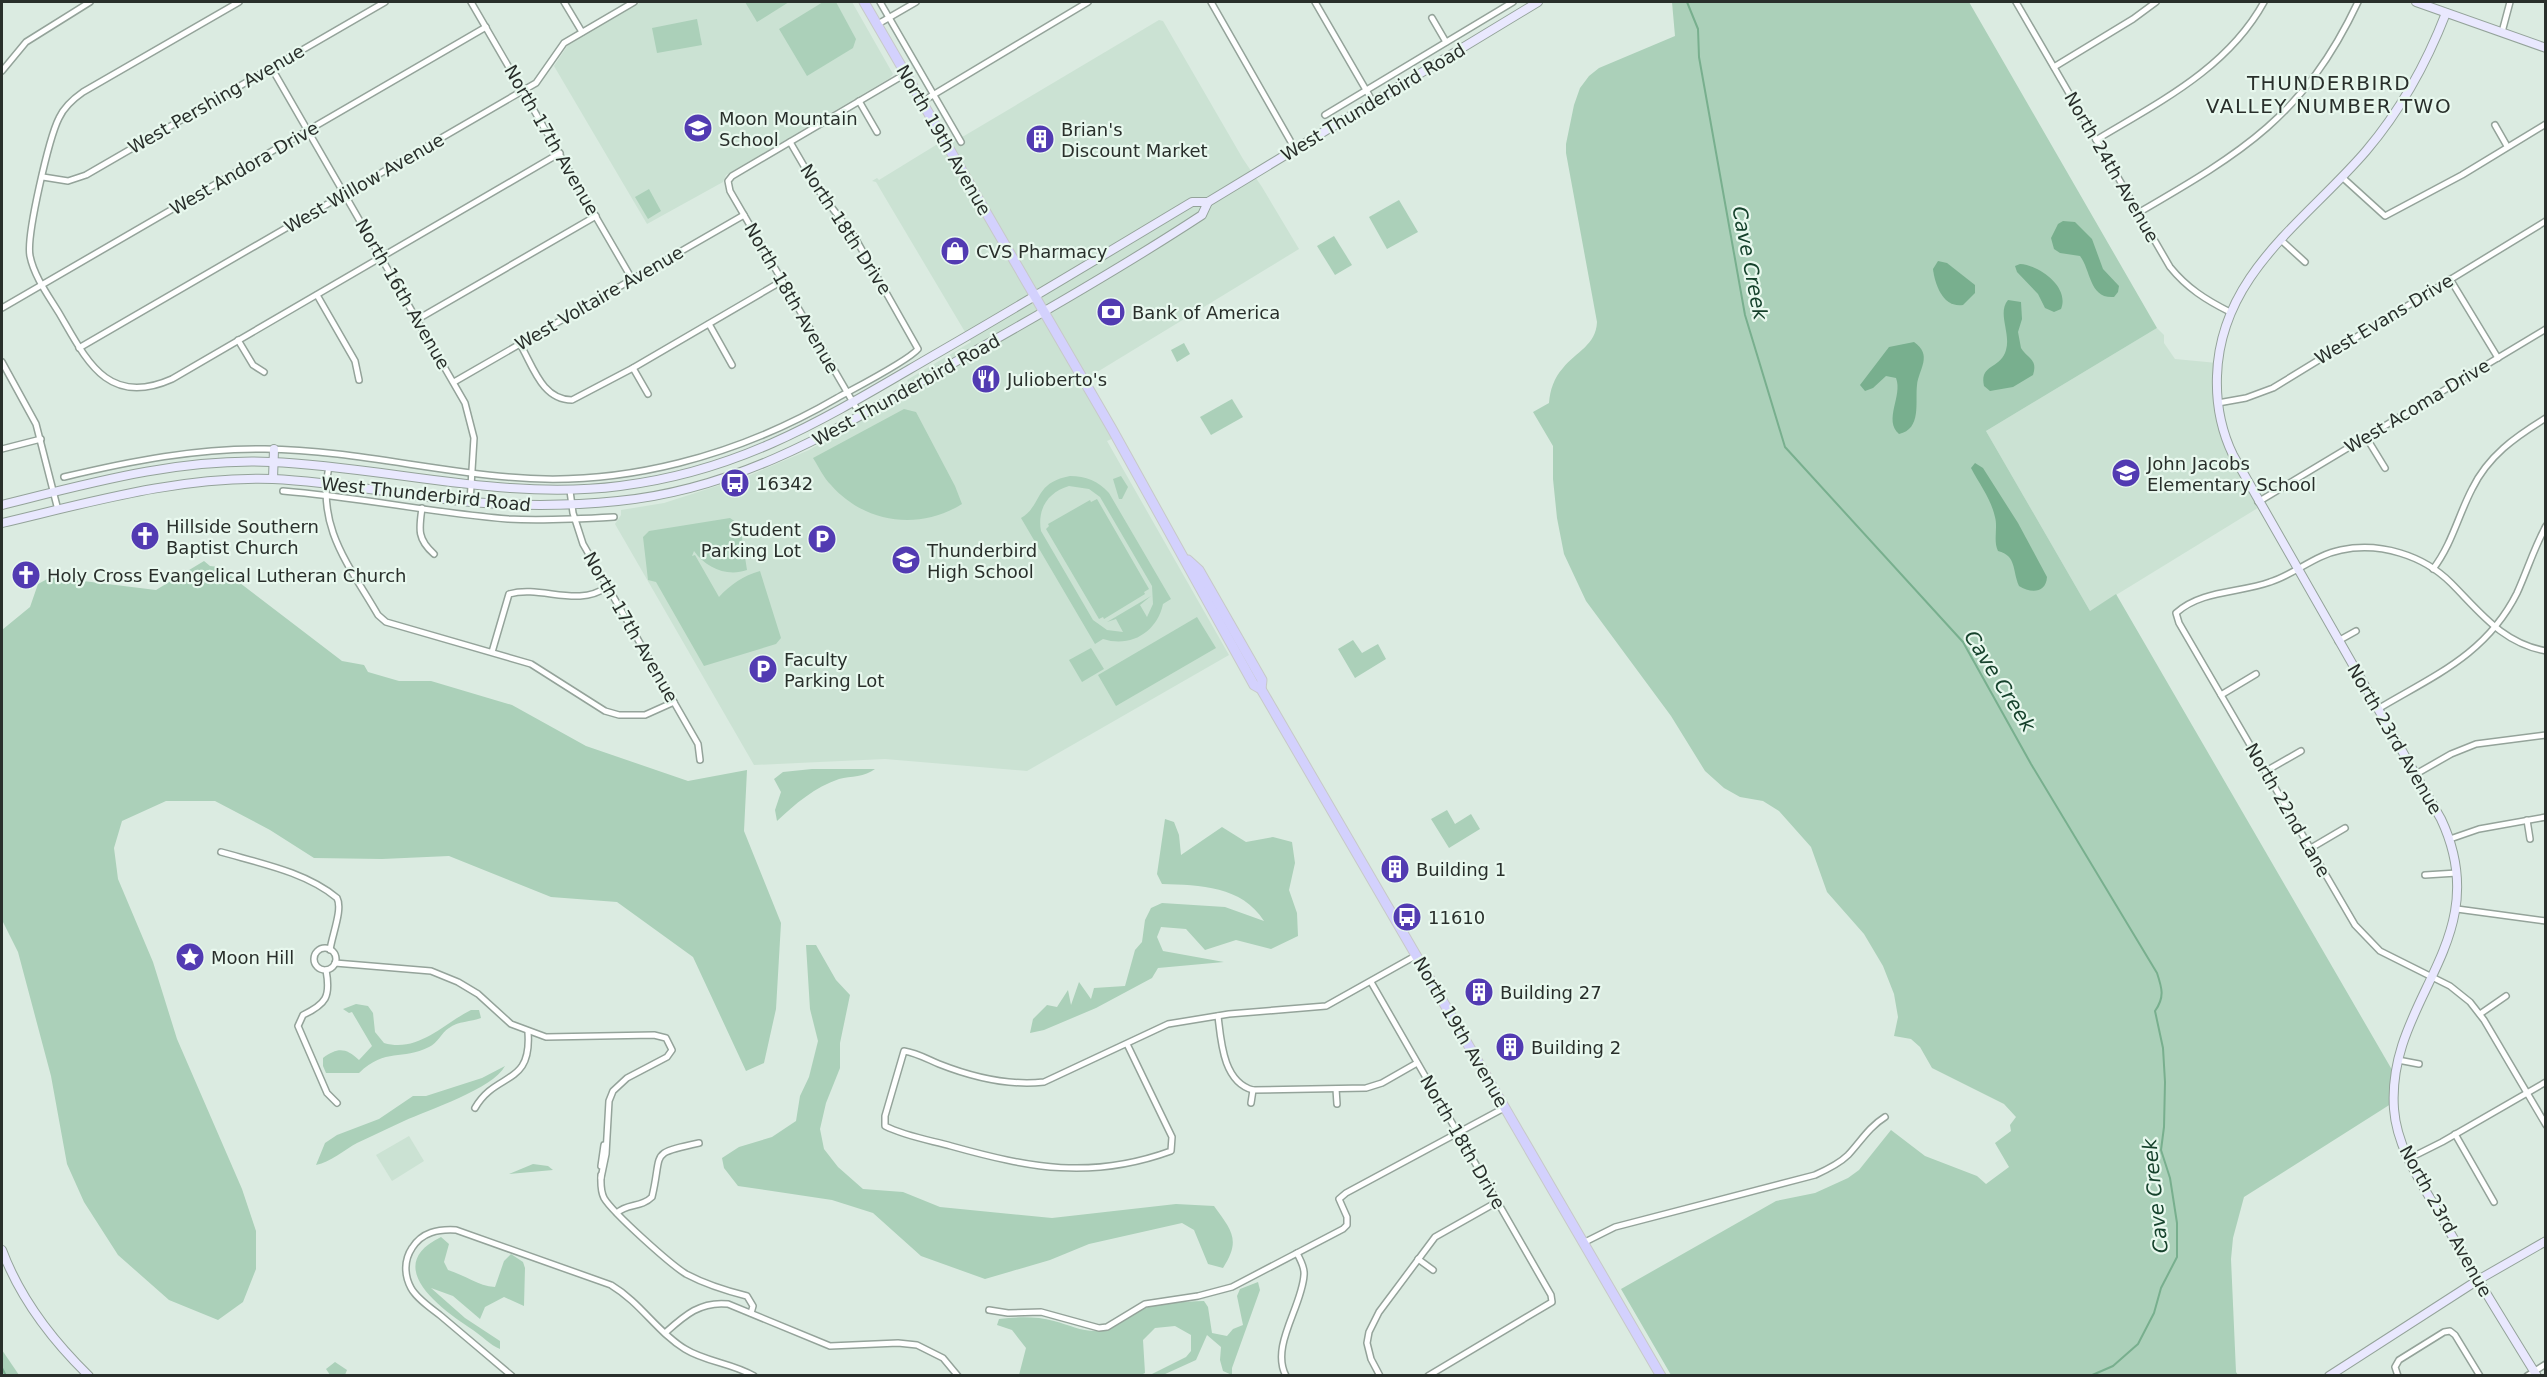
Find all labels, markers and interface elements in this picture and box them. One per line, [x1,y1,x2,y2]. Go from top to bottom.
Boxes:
street label: West Thunderbird Road [1277,39,1469,165]
street label: West Pershing Avenue [124,40,308,158]
street label: North 17th Avenue [500,61,604,219]
street label: North 19th Avenue [892,61,996,219]
district label: THUNDERBIRD VALLEY NUMBER TWO [2206,71,2452,118]
street label: North 24th Avenue [2060,88,2164,246]
place label: Moon Mountain School [719,108,858,150]
school or university icon: Moon Mountain School [682,112,714,144]
street label: West Andora Drive [166,117,322,219]
place label: Brian's Discount Market [1061,119,1208,161]
building icon: Brian's Discount Market [1024,123,1056,155]
street label: West Willow Avenue [280,129,448,237]
street label: North 18th Drive [796,160,896,298]
water label: Cave Creek [1727,204,1773,323]
street label: North 16th Avenue [351,215,455,373]
street label: North 18th Avenue [740,219,844,377]
shop icon: CVS Pharmacy [939,235,971,267]
street label: West Voltaire Avenue [511,241,687,355]
place label: CVS Pharmacy [976,241,1108,262]
street label: West Evans Drive [2311,269,2457,369]
bank icon: Bank of America [1095,296,1127,328]
place label: Bank of America [1132,302,1280,323]
street label: West Thunderbird Road [809,330,1003,450]
street label: West Acoma Drive [2341,354,2493,458]
restaurant icon: Julioberto's [970,363,1002,395]
place label: Julioberto's [1006,369,1107,390]
place label: John Jacobs Elementary School [2146,453,2316,495]
school or university icon: John Jacobs Elementary School [2110,457,2142,489]
bus stop icon: 16342 [719,467,751,499]
street label: West Thunderbird Road [320,473,532,515]
place label: 16342 [756,473,813,494]
place label: Hillside Southern Baptist Church [166,516,319,558]
place label: Student Parking Lot [701,519,801,561]
church icon: Hillside Southern Baptist Church [129,520,161,552]
parking icon: Student Parking Lot [806,523,838,555]
place label: Thunderbird High School [926,540,1037,582]
school or university icon: Thunderbird High School [890,544,922,576]
street label: North 17th Avenue [579,548,683,706]
church icon: Holy Cross Evangelical Lutheran Church [10,559,42,591]
place label: Holy Cross Evangelical Lutheran Church [47,565,407,586]
water label: Cave Creek [1959,626,2041,737]
place label: Faculty Parking Lot [784,649,884,691]
parking icon: Faculty Parking Lot [747,653,779,685]
street label: North 23rd Avenue [2343,660,2447,818]
street label: North 22nd Lane [2241,739,2335,881]
building icon: Building 1 [1379,853,1411,885]
place label: Building 1 [1416,859,1506,880]
bus stop icon: 11610 [1391,901,1423,933]
place label: 11610 [1428,907,1485,928]
place icon: Moon Hill [174,941,206,973]
place label: Moon Hill [211,947,294,968]
street label: North 19th Avenue [1409,953,1513,1111]
building icon: Building 27 [1463,976,1495,1008]
place label: Building 27 [1500,982,1602,1003]
building icon: Building 2 [1494,1031,1526,1063]
place label: Building 2 [1531,1037,1621,1058]
street label: North 18th Drive [1416,1071,1510,1213]
water label: Cave Creek [2137,1136,2173,1254]
street label: North 23rd Avenue [2396,1142,2496,1300]

